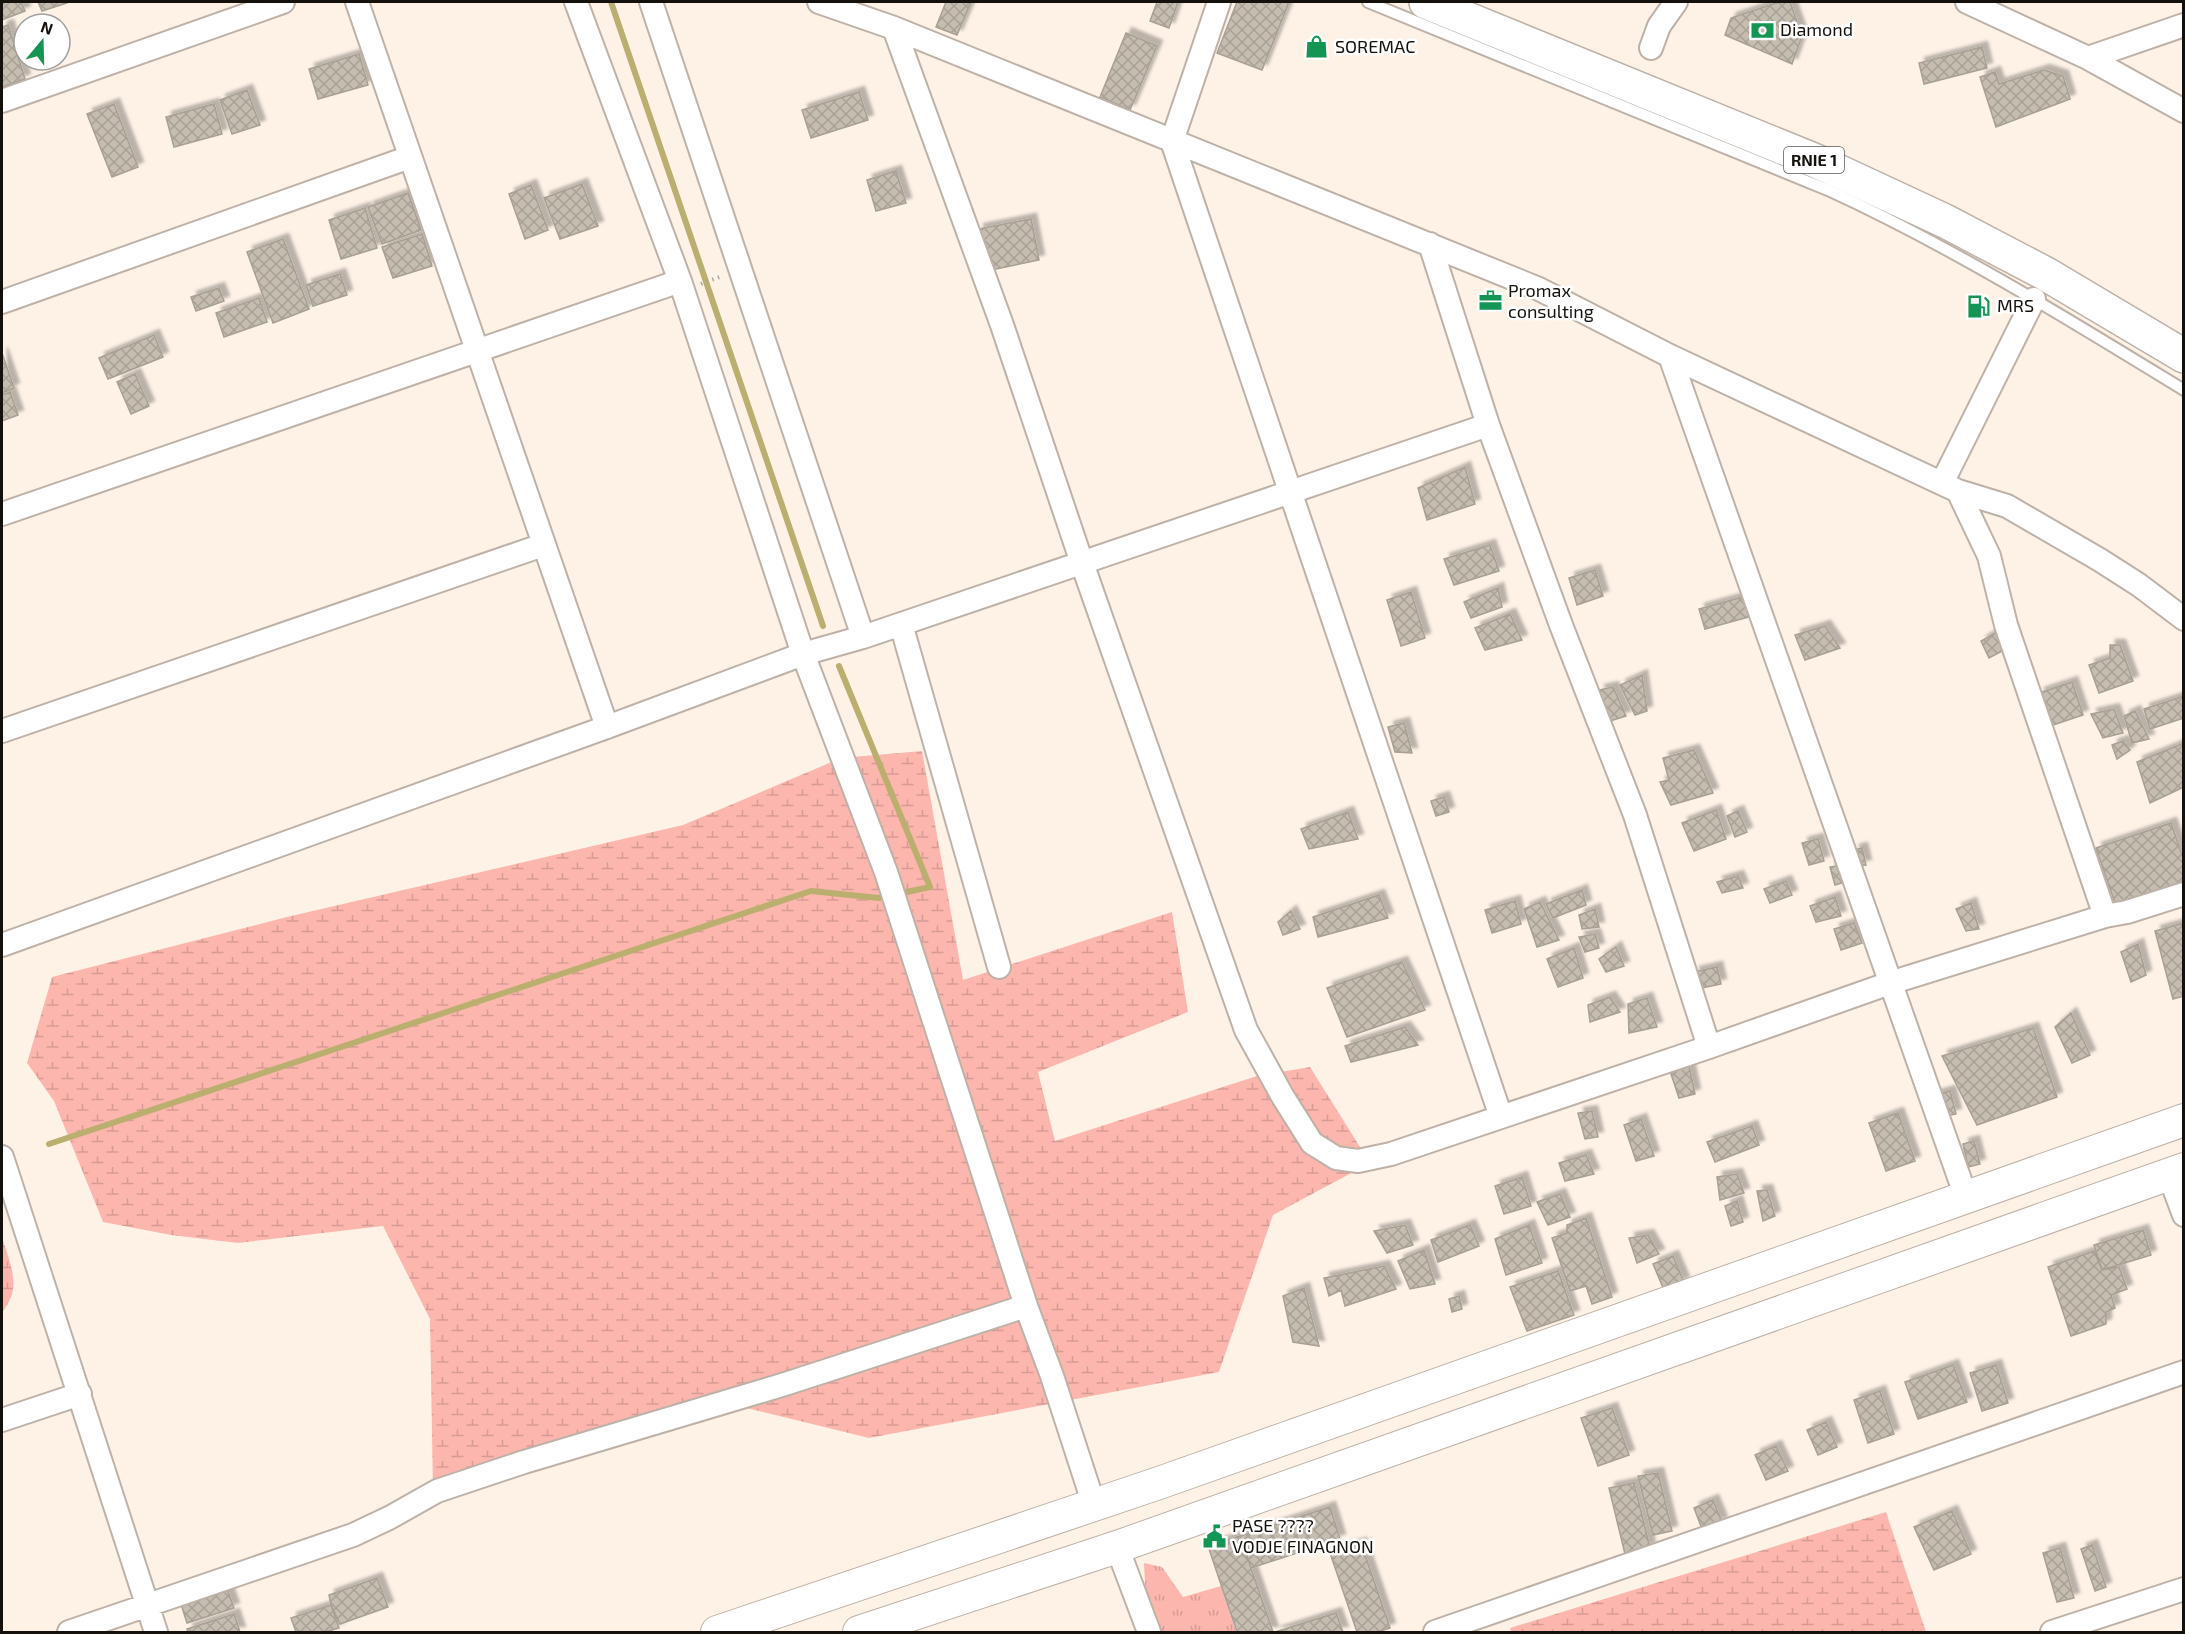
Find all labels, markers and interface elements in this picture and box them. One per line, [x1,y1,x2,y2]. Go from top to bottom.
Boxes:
north arrow [12,12,72,72]
text: N [38,16,56,38]
bank icon: Diamond [1749,17,1775,43]
place label: Diamond [1780,18,1853,40]
shop icon: SOREMAC [1304,34,1330,60]
place label: SOREMAC [1335,35,1416,57]
road number: RNIE 1 [1784,147,1844,173]
place label: Promax consulting [1508,279,1594,322]
office icon: Promax consulting [1477,288,1503,314]
fuel station icon: MRS [1966,293,1992,319]
place label: MRS [1997,294,2034,316]
place label: PASE ???? VODJE FINAGNON [1232,1514,1374,1557]
public building icon: PASE ???? VODJE FINAGNON [1201,1523,1227,1549]

